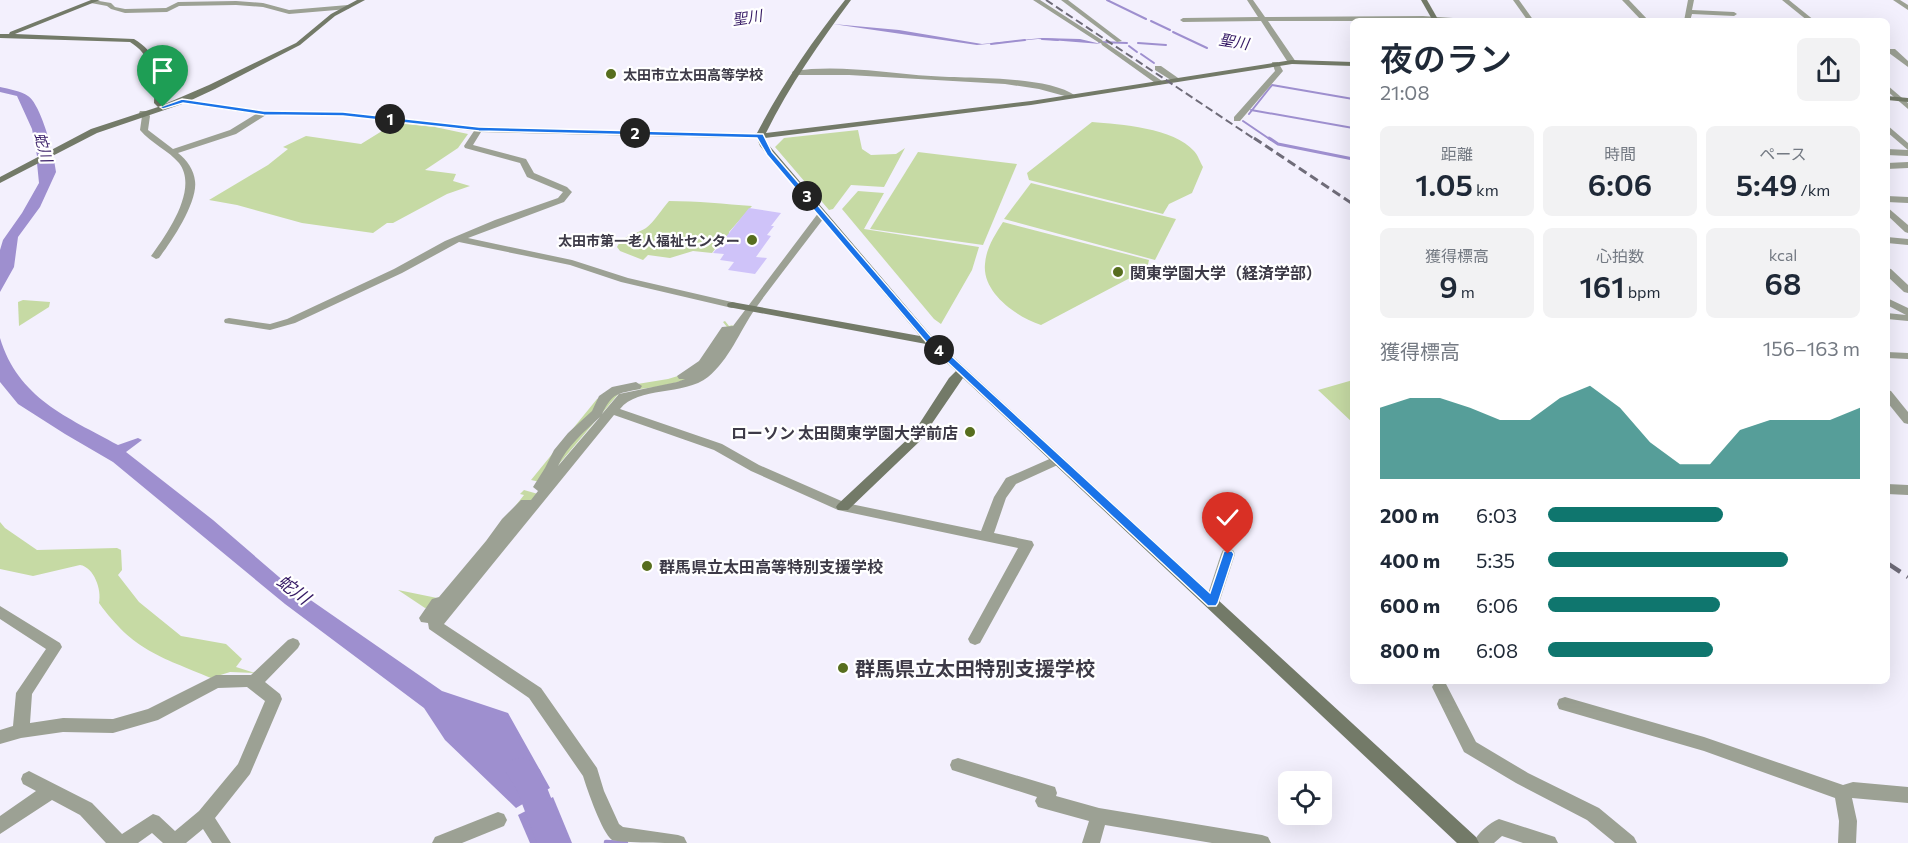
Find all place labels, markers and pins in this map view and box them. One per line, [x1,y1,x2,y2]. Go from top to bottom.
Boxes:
pin [137,45,188,107]
place label: 太田市立太田高等学校 [623,66,763,83]
marker: 太田市立太田高等学校 [604,67,618,81]
pin: 1 [375,104,405,134]
pin: 2 [620,118,650,148]
pin: 3 [792,181,822,211]
place label: 太田市第一老人福祉センター [558,232,740,249]
marker: 太田市第一老人福祉センター [745,233,759,247]
place label: 関東学園大学（経済学部） [1130,263,1322,282]
marker: 関東学園大学（経済学部） [1111,265,1125,279]
pin: 4 [924,335,954,365]
place label: ローソン 太田関東学園大学前店 [731,423,958,442]
marker: ローソン 太田関東学園大学前店 [963,425,977,439]
pin [1202,492,1253,554]
place label: 群馬県立太田高等特別支援学校 [659,557,883,576]
marker: 群馬県立太田高等特別支援学校 [640,559,654,573]
place label: 群馬県立太田特別支援学校 [855,656,1095,680]
marker: 群馬県立太田特別支援学校 [836,661,850,675]

